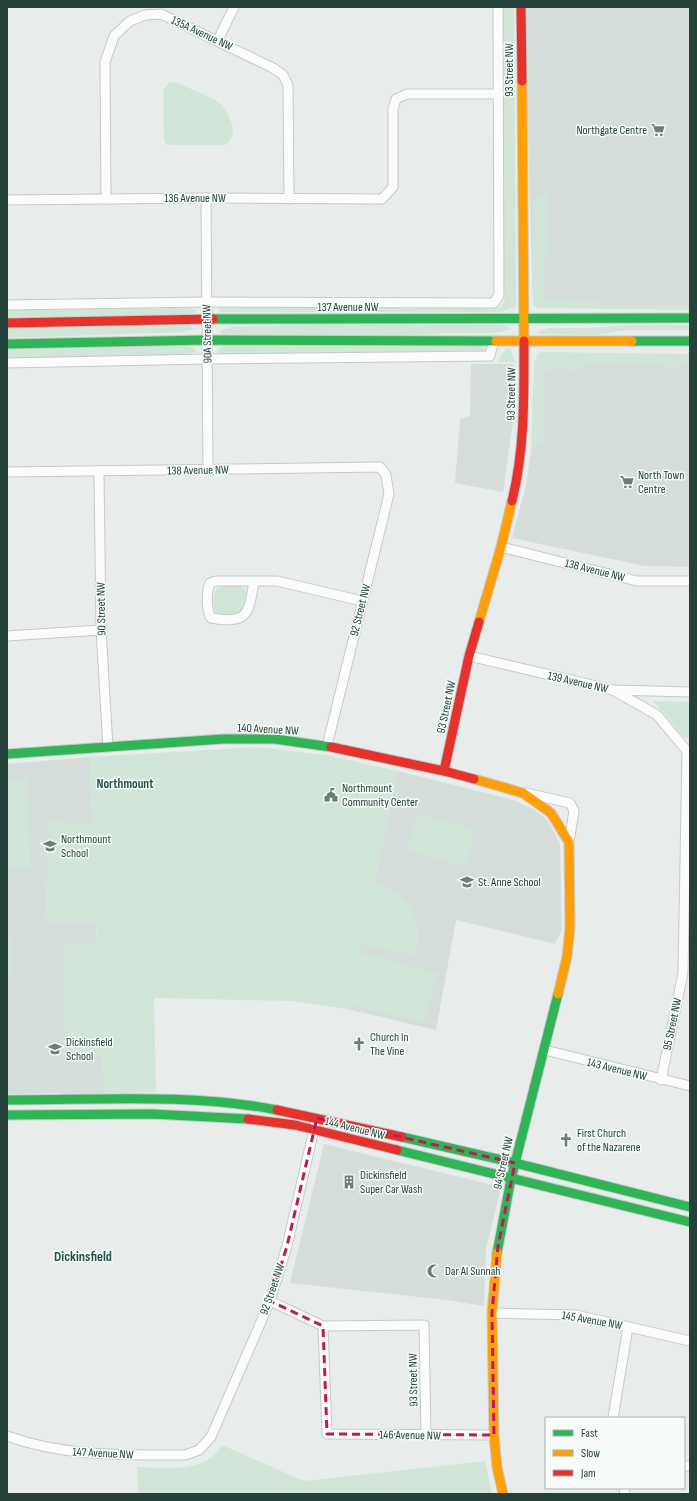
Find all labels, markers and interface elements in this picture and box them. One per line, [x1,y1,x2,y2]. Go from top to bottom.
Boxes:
street label: 135A Avenue NW [169,13,235,54]
street label: 93 Street NW [502,43,517,97]
supermarket icon: Northgate Centre [650,122,666,138]
place label: Northgate Centre [576,123,647,138]
street label: 136 Avenue NW [164,191,226,206]
street label: 137 Avenue NW [317,300,379,315]
street label: 90A Street NW [199,304,216,364]
street label: 93 Street NW [504,367,519,421]
street label: 138 Avenue NW [167,462,229,479]
place label: North Town Centre [638,468,684,497]
supermarket icon: North Town Centre [619,474,635,490]
street label: 138 Avenue NW [563,556,627,585]
street label: 90 Street NW [94,582,109,636]
street label: 92 Street NW [347,582,374,638]
street label: 139 Avenue NW [546,668,610,697]
street label: 93 Street NW [434,679,459,735]
street label: 140 Avenue NW [237,720,299,739]
district label: Northmount [96,776,154,792]
place label: Northmount Community Center [342,781,419,810]
public building icon: Northmount Community Center [323,787,339,803]
place label: Northmount School [61,832,111,861]
school or university icon: Northmount School [42,838,58,854]
school or university icon: St. Anne School [459,874,475,890]
place label: St. Anne School [478,875,541,890]
street label: 95 Street NW [660,996,685,1052]
place label: Church In The Vine [370,1030,409,1059]
place label: Dickinsfield School [66,1035,113,1064]
church icon: Church In The Vine [351,1036,367,1052]
school or university icon: Dickinsfield School [47,1041,63,1057]
street label: 143 Avenue NW [585,1055,649,1084]
street label: 144 Avenue NW [323,1114,387,1143]
place label: First Church of the Nazarene [577,1126,641,1155]
church icon: First Church of the Nazarene [558,1132,574,1148]
street label: 94 Street NW [490,1135,517,1191]
place label: Dickinsfield Super Car Wash [360,1168,422,1197]
building icon: Dickinsfield Super Car Wash [341,1174,357,1190]
district label: Dickinsfield [54,1248,112,1265]
street label: 92 Street NW [257,1261,288,1317]
mosque icon: Dar Al Sunnah [426,1263,442,1279]
place label: Dar Al Sunnah [445,1264,500,1279]
street label: 145 Avenue NW [560,1308,624,1333]
street label: 93 Street NW [406,1353,421,1407]
legend [545,1417,685,1489]
text: Fast [581,1426,598,1441]
street label: 146 Avenue NW [379,1427,441,1444]
street label: 147 Avenue NW [72,1444,134,1463]
text: Slow [581,1446,600,1461]
text: Jam [580,1466,596,1481]

